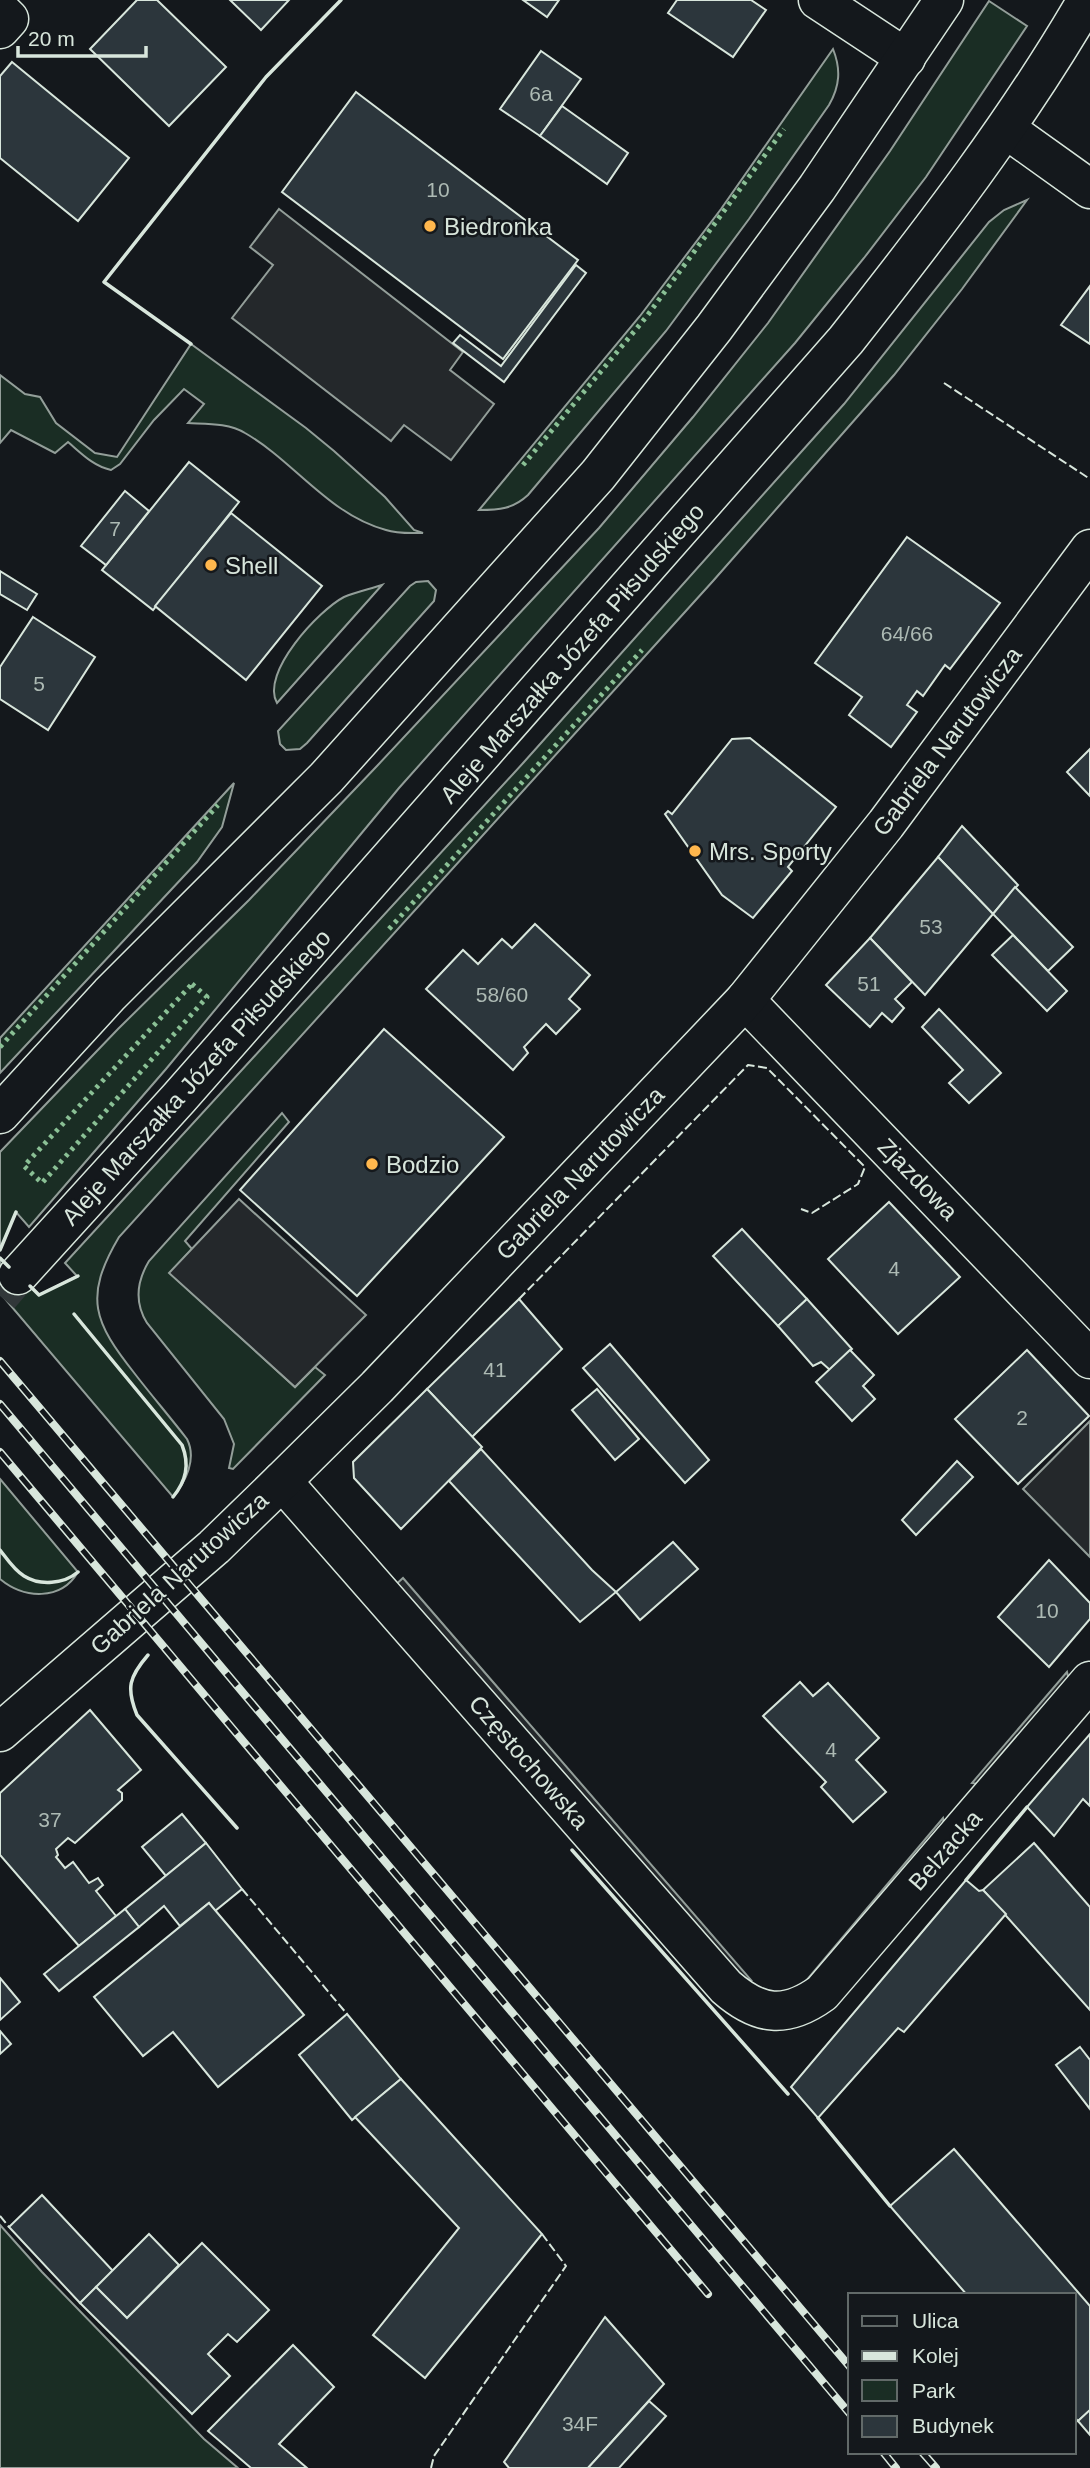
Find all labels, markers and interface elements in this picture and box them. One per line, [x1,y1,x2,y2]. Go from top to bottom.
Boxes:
scale bar [18,14,145,58]
text: 20 m [28,27,75,50]
house number: 6a [529,82,553,105]
house number: 10 [426,178,450,201]
place label: Biedronka [444,213,553,240]
marker: Biedronka [422,218,438,234]
street label: Aleje Marszałka Józefa Piłsudskiego [434,498,710,808]
house number: 7 [109,517,121,540]
place label: Shell [225,552,278,579]
marker: Shell [203,557,219,573]
house number: 64/66 [881,622,933,645]
street label: Gabriela Narutowicza [867,641,1027,841]
house number: 5 [33,672,45,695]
place label: Mrs. Sporty [709,838,832,865]
marker: Mrs. Sporty [687,843,703,859]
house number: 53 [919,915,943,938]
street label: Aleje Marszałka Józefa Piłsudskiego [56,924,336,1230]
house number: 51 [857,972,881,995]
house number: 58/60 [476,983,528,1006]
street label: Gabriela Narutowicza [491,1081,670,1265]
street label: Zjazdowa [873,1133,964,1226]
place label: Bodzio [386,1151,459,1178]
marker: Bodzio [364,1156,380,1172]
house number: 4 [888,1257,900,1280]
house number: 41 [483,1358,507,1381]
house number: 2 [1016,1406,1028,1429]
street label: Gabriela Narutowicza [85,1486,274,1660]
house number: 10 [1035,1599,1059,1622]
street label: Częstochowska [464,1690,595,1835]
house number: 4 [825,1738,837,1761]
street label: Belzacka [903,1804,988,1896]
house number: 37 [38,1808,62,1831]
legend [848,2293,1076,2454]
text: Ulica [912,2309,959,2332]
text: Kolej [912,2344,959,2367]
text: Park [912,2379,956,2402]
house number: 34F [562,2412,598,2435]
text: Budynek [912,2414,994,2437]

